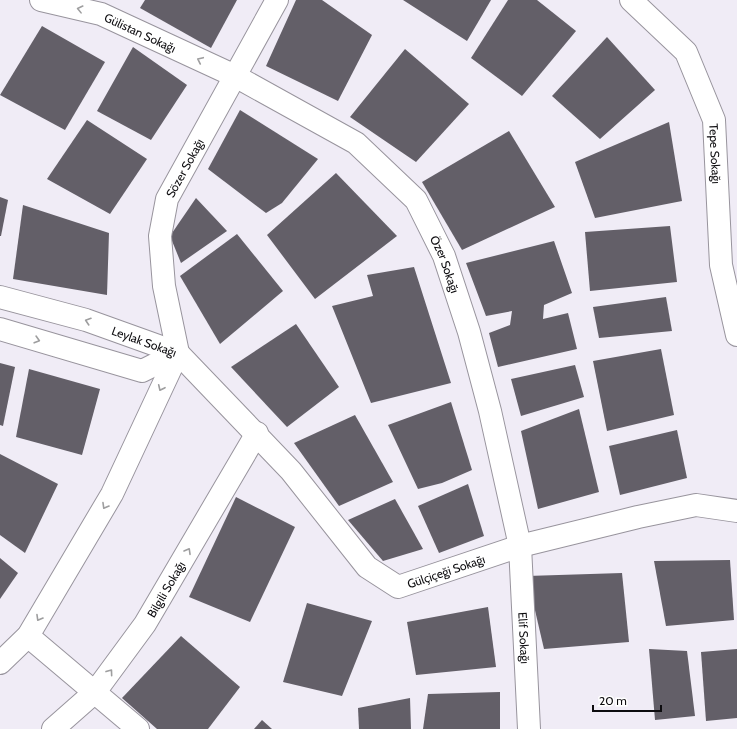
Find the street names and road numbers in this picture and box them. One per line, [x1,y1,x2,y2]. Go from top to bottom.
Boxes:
street label: Gülistan Sokağı [102,9,179,55]
street label: Tepe Sokağı [707,123,725,184]
street label: Sözer Sokağı [162,136,207,200]
street label: Özer Sokağı [427,233,463,295]
street label: Leylak Sokağı [110,322,179,359]
street label: Gülçiçeği Sokağı [405,551,487,591]
street label: Bilgili Sokağı [143,558,188,620]
street label: Elif Sokağı [516,612,533,664]

